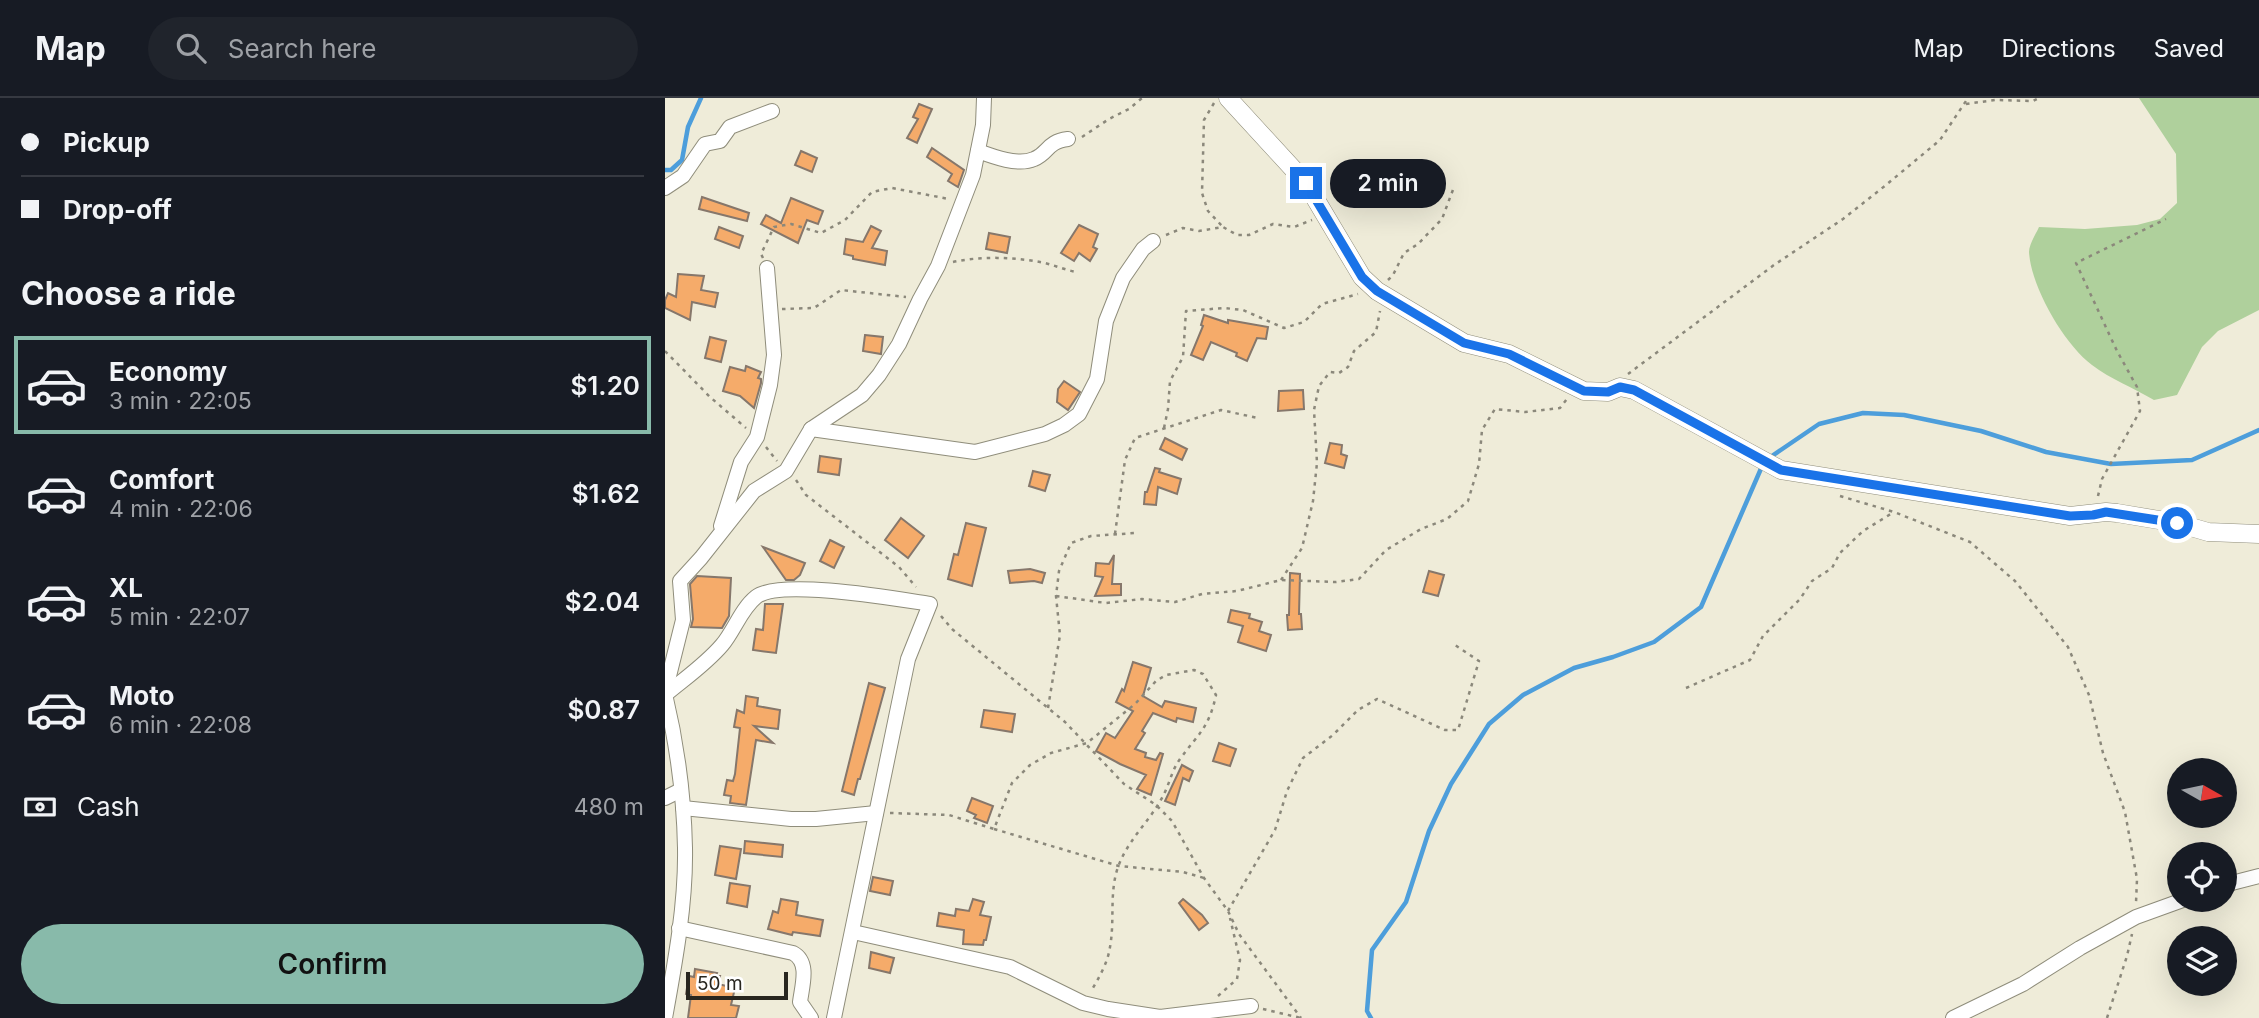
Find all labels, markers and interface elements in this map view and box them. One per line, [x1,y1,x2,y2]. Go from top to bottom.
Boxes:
search box [148,17,638,80]
text: Map [35,28,106,68]
icon: search [172,29,210,67]
text: Search here [228,33,376,64]
text: Map [1914,34,1963,63]
text: Directions [2001,34,2116,63]
text: Saved [2154,34,2224,63]
text: Pickup [63,127,150,158]
callout: 2 min [1331,158,1446,208]
route end [1290,167,1322,199]
text: 2 min [1358,169,1418,197]
text: Drop-off [63,194,172,225]
text: Choose a ride [21,274,236,313]
icon: car [25,354,88,417]
text: Economy [109,356,227,387]
text: $1.20 [570,370,640,401]
text: 3 min · 22:05 [109,387,252,415]
icon: car [25,462,88,525]
text: Comfort [109,464,214,495]
text: $1.62 [572,478,640,509]
text: 4 min · 22:06 [109,495,253,523]
route start [2161,507,2193,539]
icon: car [25,570,88,633]
text: XL [109,572,143,603]
text: $2.04 [565,586,640,617]
text: 5 min · 22:07 [109,603,250,631]
icon: car [25,678,88,741]
text: Moto [109,680,174,711]
text: $0.87 [567,694,640,725]
text: 6 min · 22:08 [109,711,252,739]
north arrow [2167,758,2237,828]
map controls [2167,758,2237,996]
icon: cash [21,788,59,826]
text: Cash [77,791,140,822]
text: 480 m [574,793,644,821]
button: locate [2167,842,2237,912]
button: Confirm [21,924,644,1004]
button: layers [2167,926,2237,996]
scale bar [686,969,787,1001]
text: 50 m [697,972,743,995]

